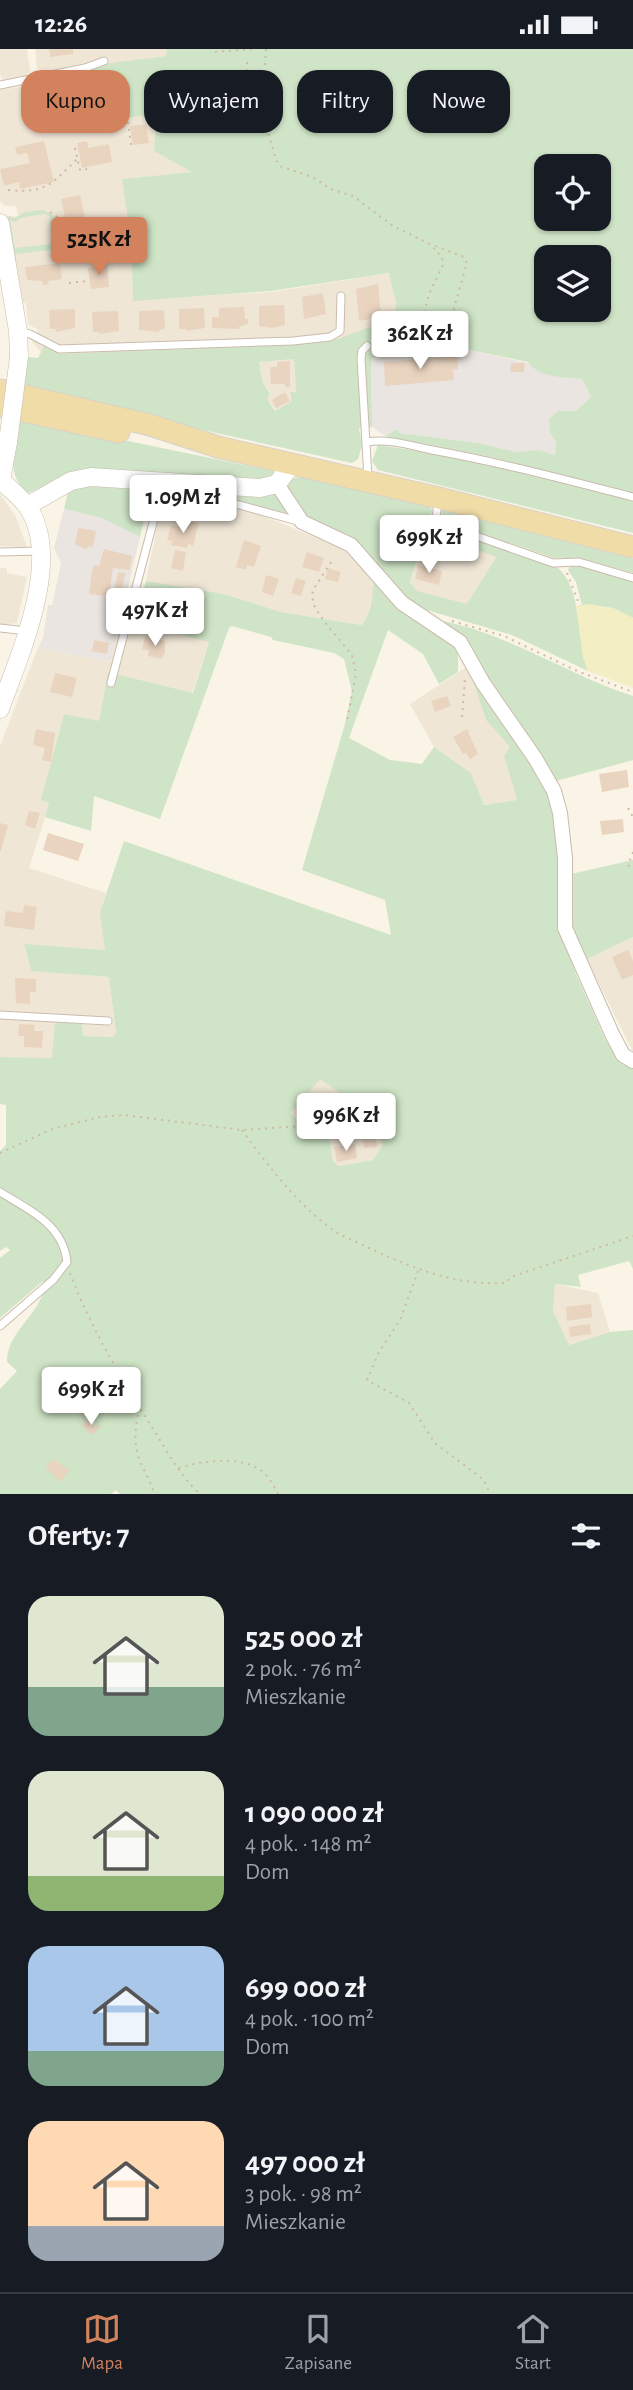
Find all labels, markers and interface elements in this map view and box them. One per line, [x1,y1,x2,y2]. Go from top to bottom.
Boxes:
text: 12:26 [35,11,87,37]
chip: Kupno [21,70,130,133]
chip: Wynajem [144,70,283,133]
chip: Filtry [297,70,393,133]
chip: Nowe [407,70,510,133]
map controls [534,154,611,322]
button: locate [534,154,611,231]
pin: 525K zł [34,217,164,277]
text: 525K zł [67,228,131,251]
button: layers [534,245,611,322]
pin: 362K zł [355,311,485,371]
text: 362K zł [387,322,453,345]
pin: 1.09M zł [111,475,255,535]
text: 1.09M zł [146,486,220,509]
pin: 699K zł [364,515,494,575]
text: 699K zł [396,526,462,549]
pin: 497K zł [90,589,220,648]
text: 497K zł [122,599,188,622]
pin: 996K zł [281,1093,411,1153]
text: 996K zł [313,1104,379,1127]
pin: 699K zł [26,1367,156,1427]
text: 699K zł [58,1378,124,1401]
icon: filters [567,1517,605,1555]
text: Oferty: 7 [28,1521,130,1551]
text: 525 000 zł [245,1623,362,1653]
icon: home [84,1624,168,1708]
text: 2 pok. · 76 m² [245,1658,362,1681]
text: Mieszkanie [245,1686,346,1709]
text: 1 090 000 zł [245,1798,383,1828]
icon: home [84,1799,168,1883]
text: 4 pok. · 148 m² [245,1833,372,1856]
text: Dom [245,1861,289,1884]
text: 699 000 zł [245,1973,366,2003]
icon: home [84,1974,168,2058]
text: 4 pok. · 100 m² [245,2008,374,2031]
text: Dom [245,2036,289,2059]
text: 497 000 zł [245,2148,365,2178]
icon: home [84,2149,168,2233]
text: 3 pok. · 98 m² [245,2183,362,2206]
text: Mieszkanie [245,2211,346,2234]
tab: Mapa [81,2310,123,2375]
tab: Zapisane [285,2310,352,2375]
tab: Start [514,2310,552,2375]

